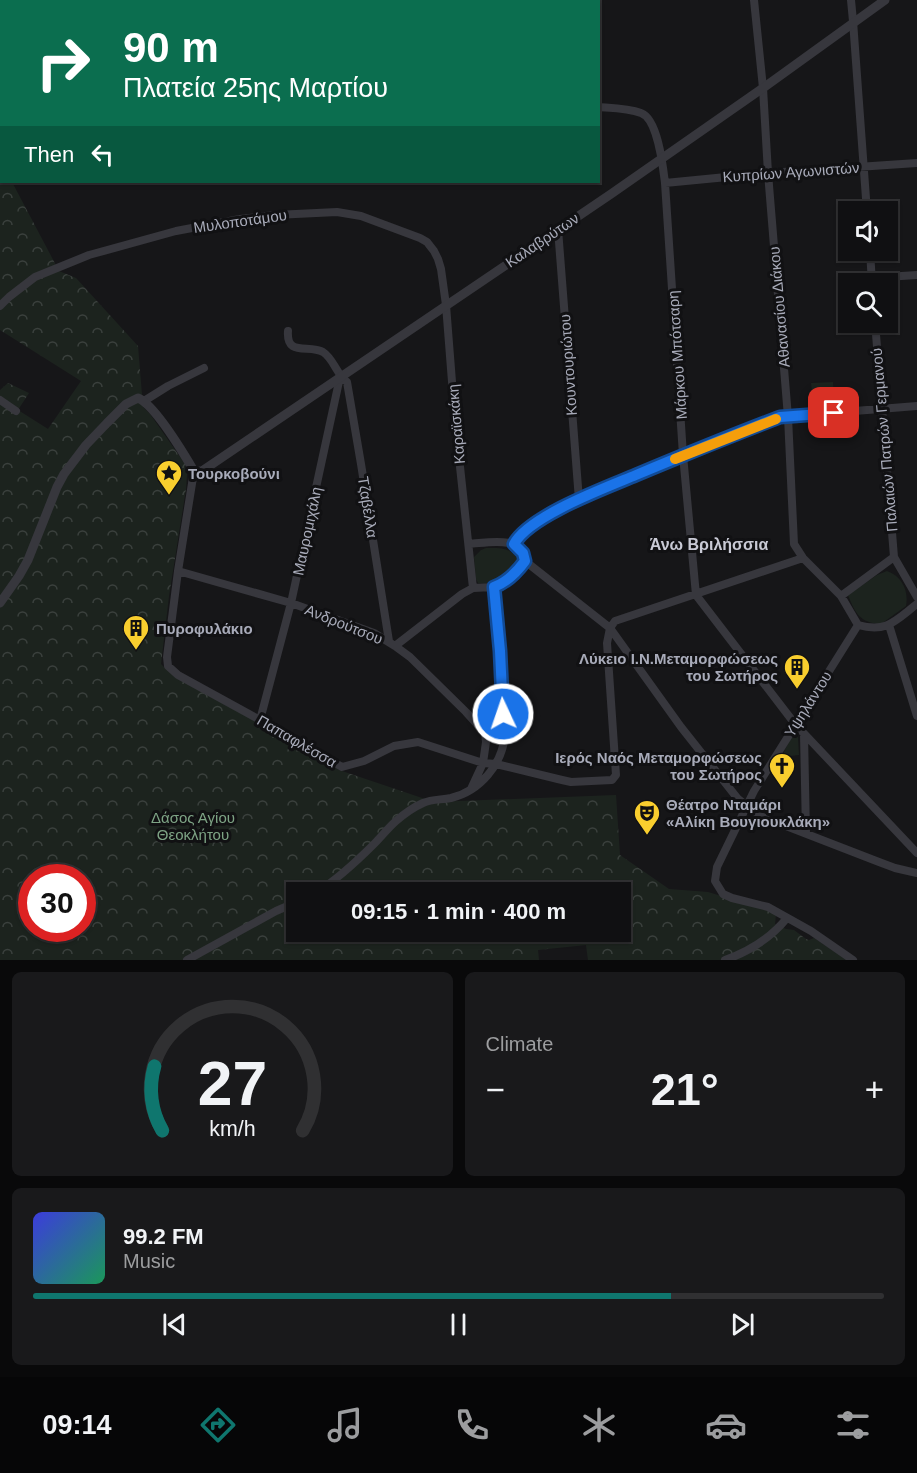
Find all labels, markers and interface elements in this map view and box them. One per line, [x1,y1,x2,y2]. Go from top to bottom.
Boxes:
icon: right [24,24,102,102]
text: 90 m [123,24,219,71]
text: Πλατεία 25ης Μαρτίου [123,73,388,103]
icon: left [86,138,119,171]
text: Then [24,142,74,167]
street label: Κυπρίων Αγωνιστών [722,159,860,185]
map controls [838,201,898,333]
button: sound [838,201,898,261]
street label: Μυλοποτάμου [192,206,288,236]
street label: Καλαβρύτων [502,209,582,271]
street label: Αθανασίου Διάκου [765,246,793,368]
button: search [838,273,898,333]
street label: Μάρκου Μπότσαρη [664,290,690,420]
street label: Κουντουριώτου [556,314,580,416]
street label: Παλαιών Πατρών Γερμανού [867,347,901,533]
street label: Καραϊσκάκη [444,383,468,465]
pin [808,387,859,438]
icon: arrive [817,396,850,429]
place icon: Τουρκοβούνι [154,458,184,496]
place label: Τουρκοβούνι [188,465,280,482]
street label: Τζαβέλλα [355,475,381,539]
street label: Μαυρομιχάλη [289,485,325,577]
district label: Άνω Βριλήσσια [650,536,768,553]
street label: Ανδρούτσου [303,601,385,647]
building icon: Πυροφυλάκιο [121,613,151,651]
place label: Πυροφυλάκιο [156,620,253,637]
place label: Λύκειο Ι.Ν.Μεταμορφώσεως του Σωτήρος [579,650,778,684]
building icon: Λύκειο Ι.Ν.Μεταμορφώσεως του Σωτήρος [782,652,812,690]
street label: Υψηλάντου [781,668,835,740]
position arrow [471,682,535,746]
street label: Παπαφλέσσα [254,711,340,771]
place label: Ιερός Ναός Μεταμορφώσεως του Σωτήρος [555,749,762,783]
church icon: Ιερός Ναός Μεταμορφώσεως του Σωτήρος [767,751,797,789]
place label: Θέατρο Νταμάρι «Αλίκη Βουγιουκλάκη» [666,796,830,830]
theatre icon: Θέατρο Νταμάρι «Αλίκη Βουγιουκλάκη» [632,798,662,836]
park label: Δάσος Αγίου Θεοκλήτου [151,809,235,843]
speed limit sign: 30 [18,864,96,942]
text: 09:15 · 1 min · 400 m [351,899,566,924]
text: Climate [486,1033,553,1055]
text: 27 [198,1049,267,1118]
text: 21° [651,1064,719,1115]
text: − [486,1071,505,1108]
text: + [865,1071,884,1108]
text: km/h [209,1117,255,1141]
text: 99.2 FM [123,1224,204,1249]
text: Music [123,1250,175,1272]
icon: previous [158,1308,191,1341]
icon: pause [442,1308,475,1341]
icon: next [726,1308,759,1341]
icon: directions [197,1404,239,1446]
icon: music [324,1404,366,1446]
icon: phone [451,1404,493,1446]
icon: climate [578,1404,620,1446]
icon: car [705,1404,747,1446]
icon: filters [832,1404,874,1446]
text: 09:14 [43,1410,112,1440]

